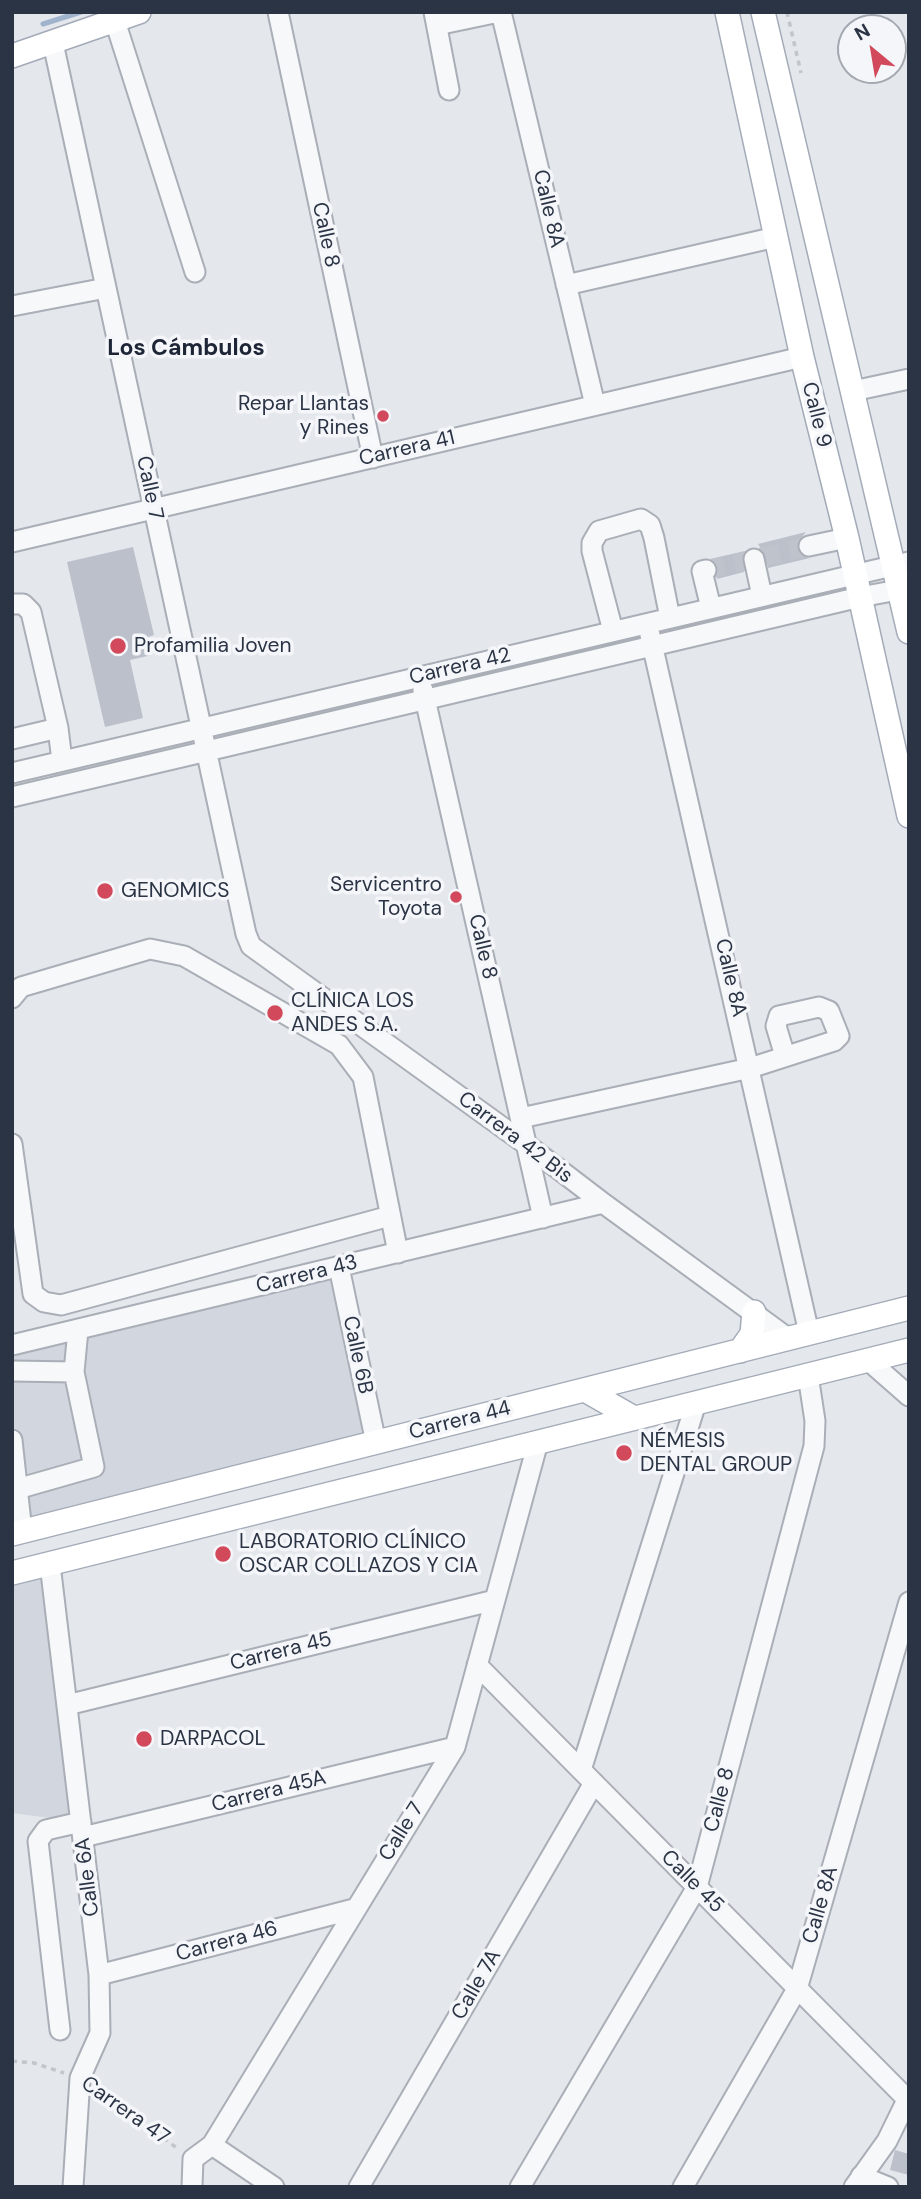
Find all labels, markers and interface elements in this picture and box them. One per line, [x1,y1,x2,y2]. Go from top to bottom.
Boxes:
north arrow [837,14,907,84]
text: N [850,18,874,46]
street label: Calle 8A [527,167,569,251]
street label: Calle 8 [306,200,344,270]
district label: Los Cámbulos [107,335,265,363]
street label: Calle 9 [796,380,836,450]
place label: Repar Llantas y Rines [238,391,369,441]
marker: Repar Llantas y Rines [375,408,391,424]
street label: Carrera 41 [357,426,457,472]
street label: Calle 7 [130,454,168,522]
place label: Profamilia Joven [134,633,292,659]
marker: Profamilia Joven [108,636,128,656]
street label: Carrera 42 [407,643,513,691]
place label: Servicentro Toyota [330,872,442,922]
place label: GENOMICS [121,878,229,904]
marker: GENOMICS [95,881,115,901]
marker: Servicentro Toyota [448,889,464,905]
street label: Calle 8 [462,912,502,982]
street label: Calle 8A [709,936,751,1020]
place label: CLÍNICA LOS ANDES S.A. [291,988,414,1038]
marker: CLÍNICA LOS ANDES S.A. [265,1003,285,1023]
street label: Carrera 42 Bis [453,1087,577,1189]
street label: Carrera 43 [254,1250,360,1300]
street label: Calle 6B [336,1314,378,1396]
street label: Carrera 44 [407,1396,513,1446]
place label: NÉMESIS DENTAL GROUP [640,1428,792,1478]
marker: NÉMESIS DENTAL GROUP [614,1443,634,1463]
place label: LABORATORIO CLÍNICO OSCAR COLLAZOS Y CIA [239,1529,478,1579]
marker: LABORATORIO CLÍNICO OSCAR COLLAZOS Y CIA [213,1544,233,1564]
street label: Carrera 45 [228,1627,334,1677]
place label: DARPACOL [160,1726,266,1752]
marker: DARPACOL [134,1729,154,1749]
street label: Calle 8 [699,1765,741,1835]
street label: Carrera 45A [209,1766,329,1818]
street label: Calle 7 [374,1798,430,1866]
street label: Calle 6A [71,1836,105,1918]
street label: Calle 45 [655,1845,729,1919]
street label: Calle 8A [798,1863,844,1947]
street label: Carrera 46 [173,1916,281,1968]
street label: Calle 7A [447,1945,507,2025]
street label: Carrera 47 [76,2071,174,2151]

